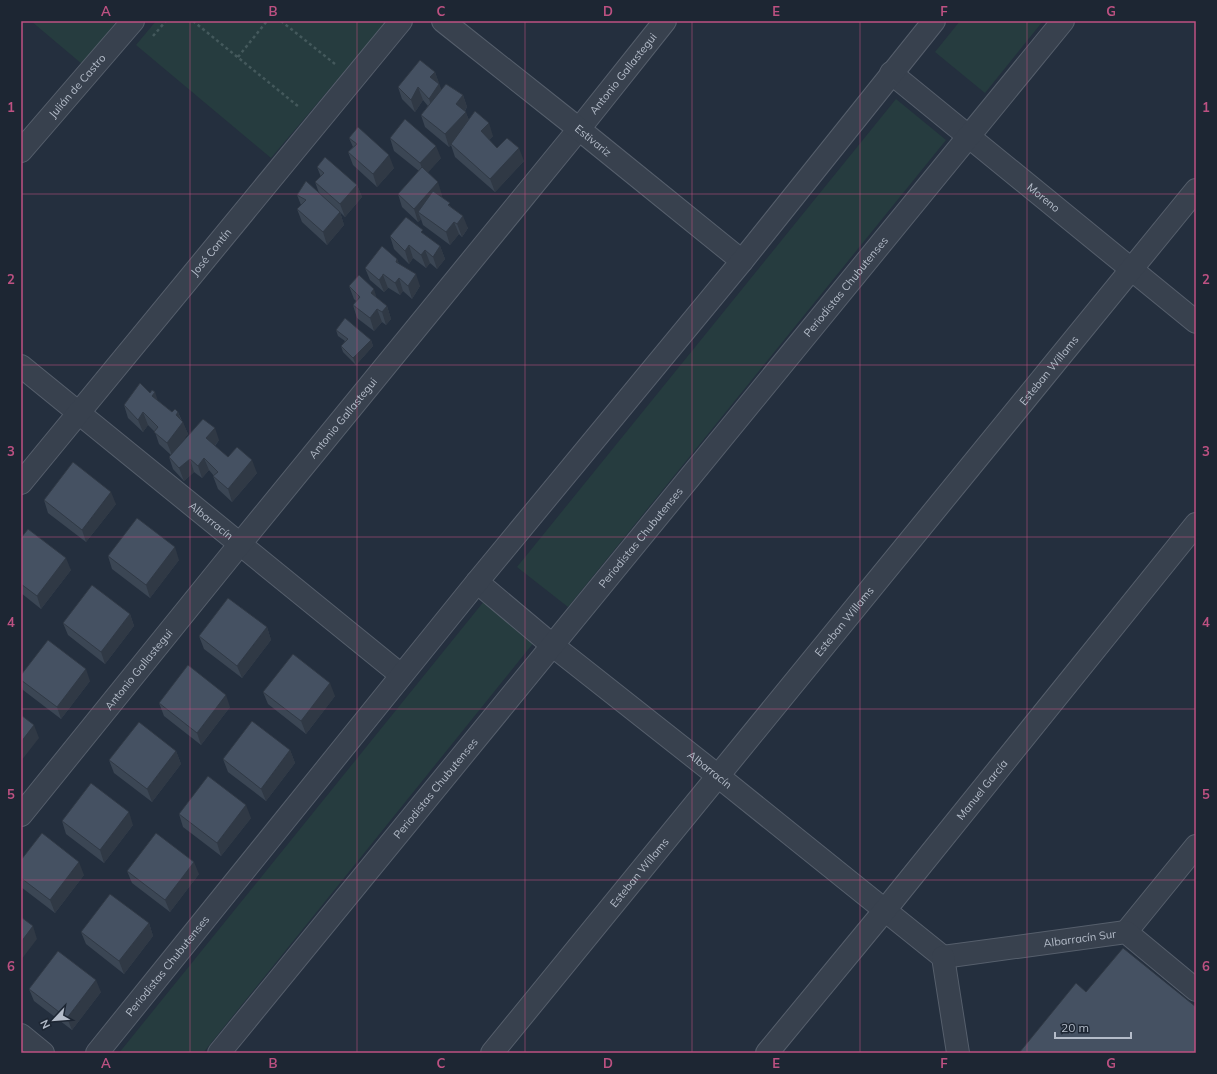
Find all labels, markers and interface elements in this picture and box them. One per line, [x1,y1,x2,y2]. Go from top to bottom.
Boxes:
text: A [101,3,111,19]
text: B [269,3,278,19]
text: C [437,3,446,19]
text: D [603,3,613,19]
text: E [772,3,780,19]
text: F [940,3,948,19]
text: G [1106,3,1116,19]
street label: Antonio Gallastegui [586,30,660,117]
street label: Julián de Castro [46,51,109,121]
text: 1 [7,99,15,115]
text: 1 [1202,99,1210,115]
street label: Estivariz [572,122,615,160]
street label: Moreno [1024,180,1063,215]
street label: José Contín [187,226,234,279]
street label: Periodistas Chubutenses [801,234,891,340]
text: 2 [7,271,15,287]
text: 2 [1202,271,1210,287]
street label: Esteban Willams [1016,333,1081,408]
street label: Antonio Gallastegui [306,375,380,461]
text: 3 [7,443,15,459]
text: 3 [1202,443,1210,459]
street label: Periodistas Chubutenses [595,484,686,591]
street label: Albarracín [186,498,236,543]
street label: Esteban Willams [811,584,877,659]
text: 4 [7,614,15,630]
text: 4 [1202,614,1210,630]
street label: Antonio Gallastegui [102,626,175,713]
street label: Periodistas Chubutenses [390,735,481,841]
street label: Albarracín [685,748,735,792]
street label: Manuel García [953,757,1011,823]
text: 5 [7,786,15,802]
text: 5 [1202,786,1210,802]
street label: Esteban Willams [607,835,672,910]
street label: Periodistas Chubutenses [122,913,212,1019]
street label: Albarracín Sur [1043,926,1117,950]
text: 6 [7,958,15,974]
text: 6 [1202,958,1210,974]
north arrow [34,1000,74,1040]
scale bar [1055,1014,1131,1040]
text: N [37,1018,53,1031]
text: 20 m [1061,1020,1089,1035]
text: A [101,1055,111,1071]
text: B [269,1055,278,1071]
text: C [437,1055,446,1071]
text: D [603,1055,613,1071]
text: E [772,1055,780,1071]
text: F [940,1055,948,1071]
text: G [1106,1055,1116,1071]

